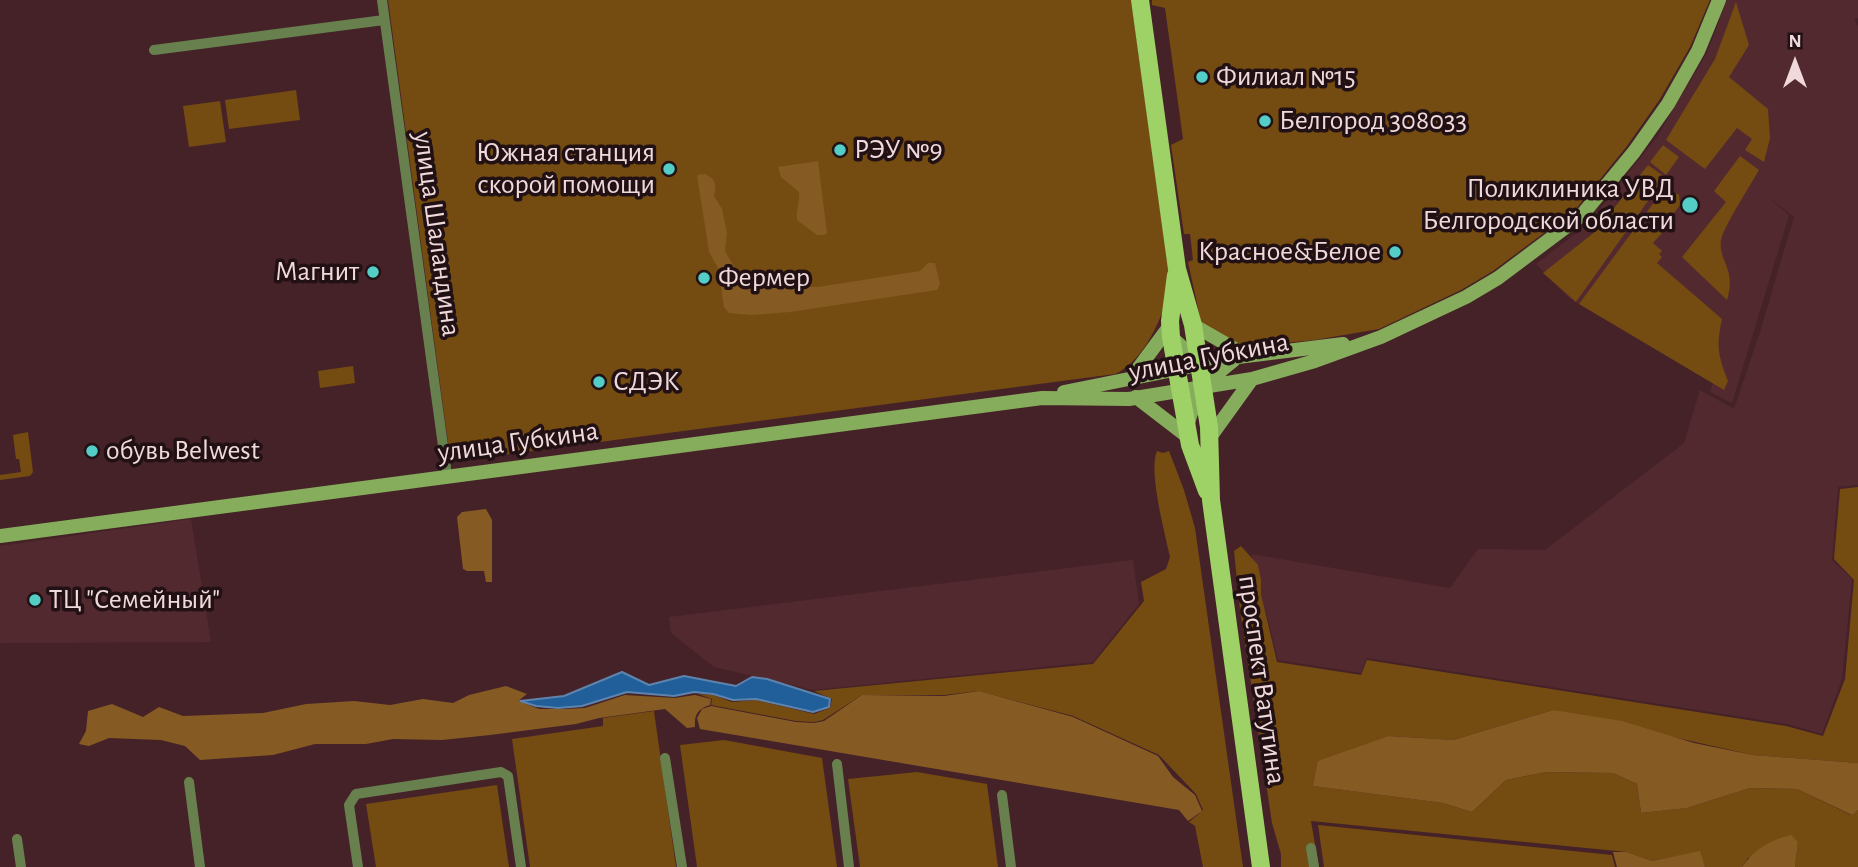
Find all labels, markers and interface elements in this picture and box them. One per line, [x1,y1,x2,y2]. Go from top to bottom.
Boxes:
north arrow [1760,28,1830,98]
text: N [1788,32,1802,51]
place label: Филиал №15 [1216,60,1356,94]
marker: Филиал №15 [1194,69,1210,85]
place label: Белгород 308033 [1279,104,1467,138]
marker: Белгород 308033 [1257,113,1273,129]
street label: улица Шаландина [406,129,468,339]
place label: РЭУ №9 [854,133,943,167]
place label: Южная станция скорой помощи [476,136,655,202]
marker: РЭУ №9 [832,142,848,158]
marker: Южная станция скорой помощи [661,161,677,177]
place label: Поликлиника УВД Белгородской области [1423,172,1674,238]
marker: Поликлиника УВД Белгородской области [1680,195,1700,215]
place label: Красное&Белое [1198,235,1381,269]
marker: Красное&Белое [1387,244,1403,260]
place label: Магнит [275,255,359,289]
place label: Фермер [718,261,810,295]
marker: Магнит [365,264,381,280]
marker: Фермер [696,270,712,286]
street label: улица Губкина [1126,325,1292,389]
place label: СДЭК [613,365,679,399]
marker: СДЭК [591,374,607,390]
street label: улица Губкина [435,414,601,470]
place label: обувь Belwest [106,434,260,468]
marker: обувь Belwest [84,443,100,459]
street label: проспект Ватутина [1231,573,1293,787]
place label: ТЦ "Семейный" [49,583,220,617]
marker: ТЦ "Семейный" [27,592,43,608]

